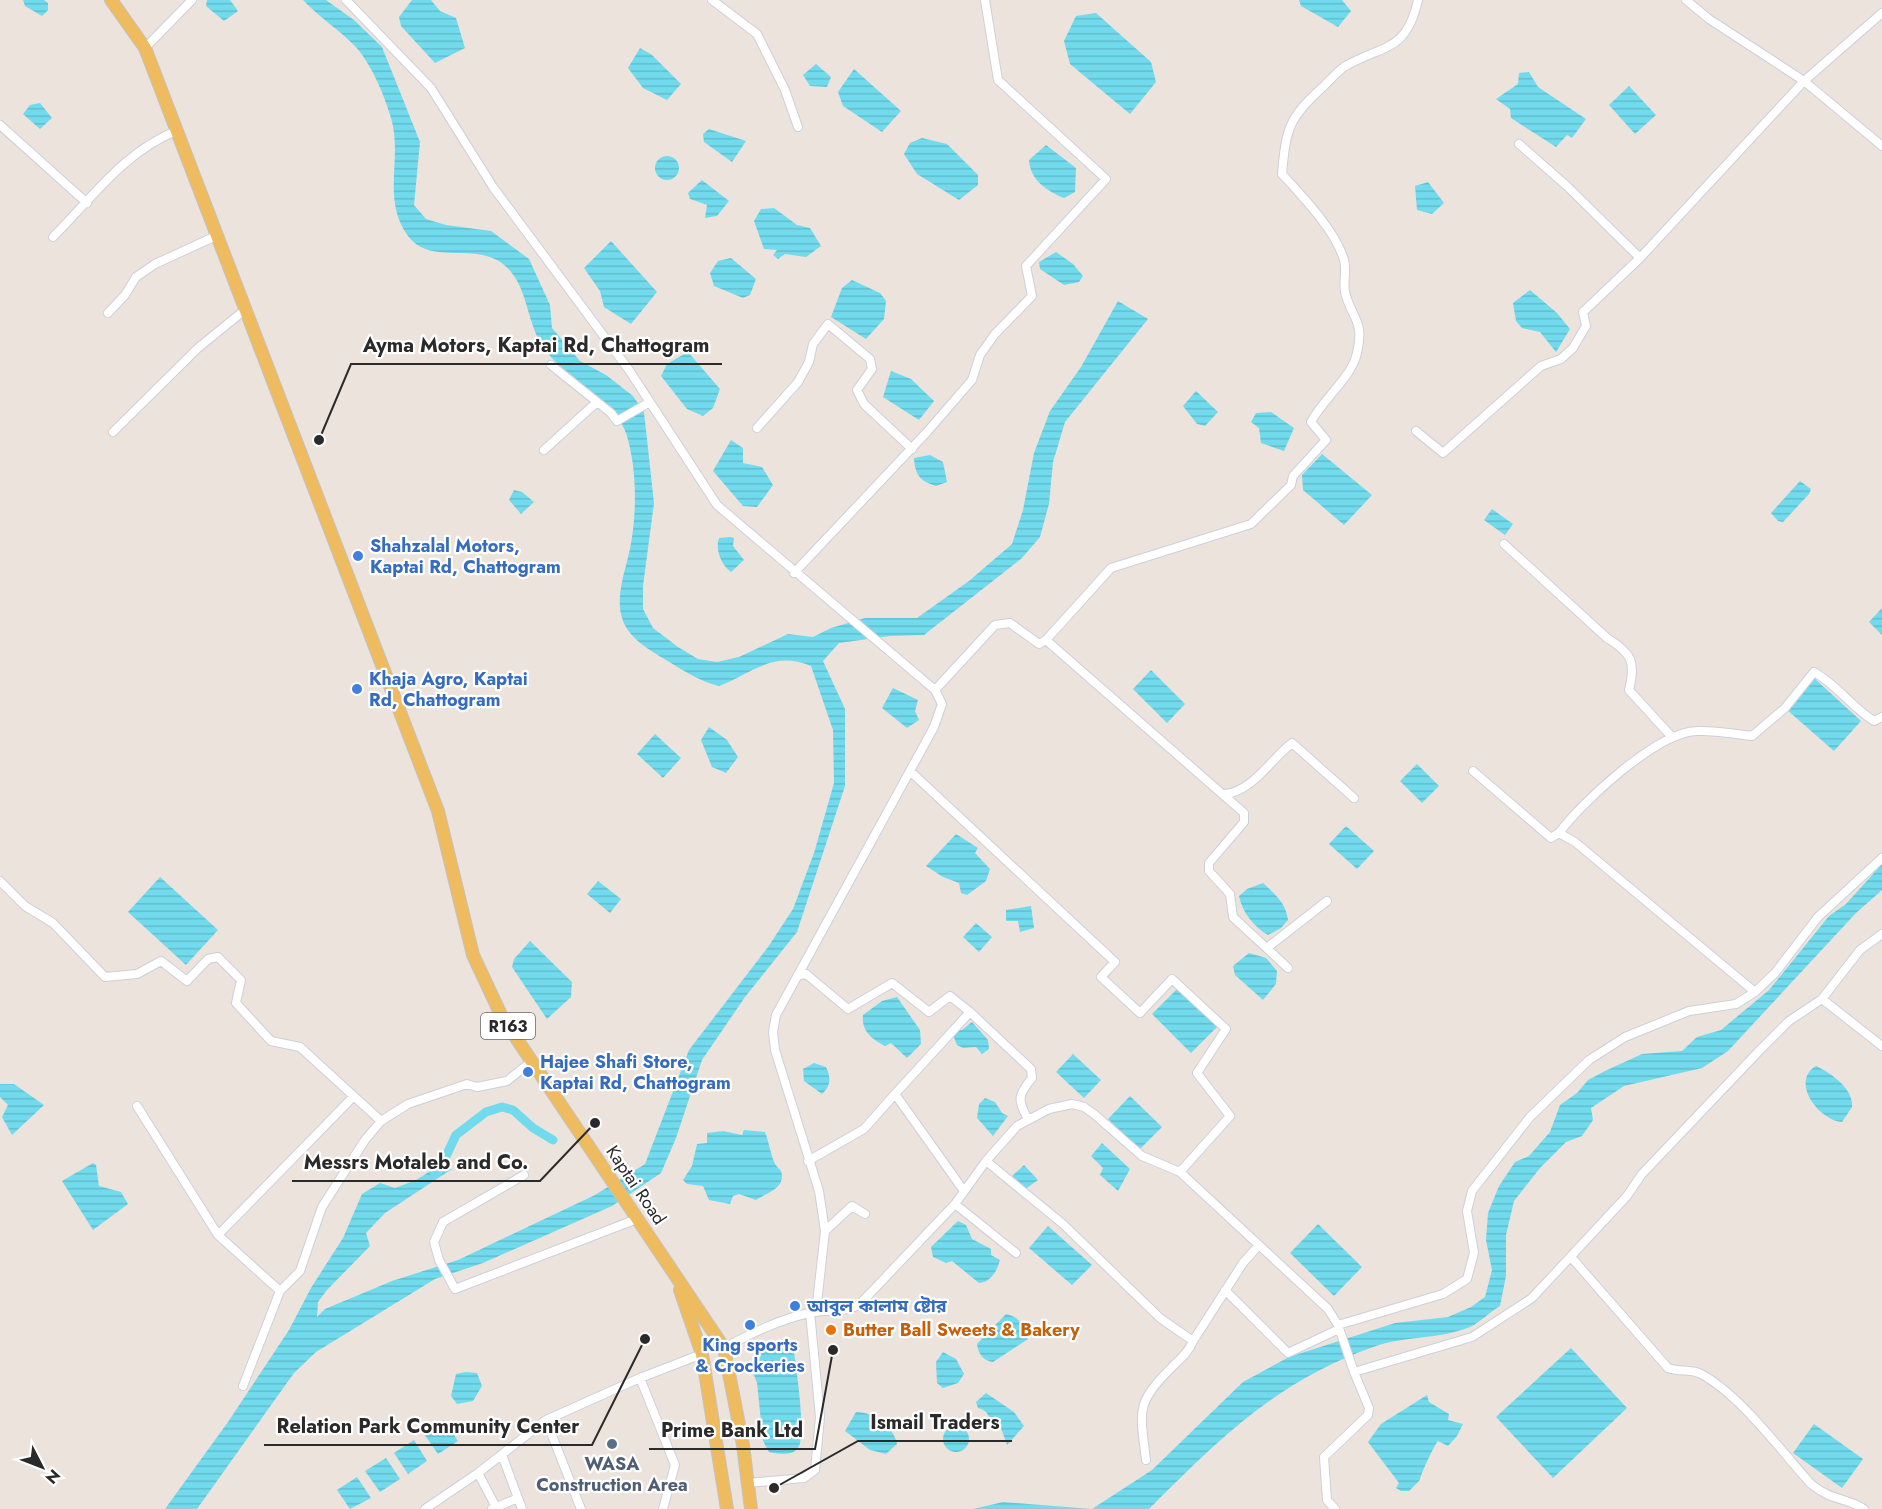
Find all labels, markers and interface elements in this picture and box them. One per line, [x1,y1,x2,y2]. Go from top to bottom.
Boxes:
callout: Ayma Motors, Kaptai Rd, Chattogram [351,326,722,364]
text: Ayma Motors, Kaptai Rd, Chattogram [362,331,709,360]
place label: Shahzalal Motors, Kaptai Rd, Chattogram [370,533,561,580]
marker: Shahzalal Motors, Kaptai Rd, Chattogram [351,549,365,563]
place label: Khaja Agro, Kaptai Rd, Chattogram [369,666,528,713]
marker: Khaja Agro, Kaptai Rd, Chattogram [350,682,364,696]
road number: R163 [481,1013,535,1039]
place label: Hajee Shafi Store, Kaptai Rd, Chattogram [540,1049,731,1096]
marker: Hajee Shafi Store, Kaptai Rd, Chattogram [521,1065,535,1079]
street label: Kaptai Road [600,1140,672,1230]
callout: Messrs Motaleb and Co. [292,1143,540,1181]
text: Messrs Motaleb and Co. [304,1148,528,1177]
place label: আবুল কালাম ষ্টোর [806,1293,948,1319]
marker: আবুল কালাম ষ্টোর [788,1299,802,1313]
place label: Butter Ball Sweets & Bakery [843,1317,1080,1343]
marker: King sports & Crockeries [743,1318,757,1332]
marker: Butter Ball Sweets & Bakery [824,1323,838,1337]
place label: King sports & Crockeries [695,1332,805,1379]
callout: Ismail Traders [858,1403,1012,1441]
callout: Relation Park Community Center [264,1407,592,1445]
text: Ismail Traders [870,1408,1000,1437]
callout: Prime Bank Ltd [649,1411,815,1449]
text: Relation Park Community Center [276,1412,580,1441]
text: Prime Bank Ltd [661,1416,803,1445]
north arrow [12,1437,72,1497]
marker: WASA Construction Area [605,1437,619,1451]
place label: WASA Construction Area [536,1451,688,1498]
text: N [40,1464,66,1489]

